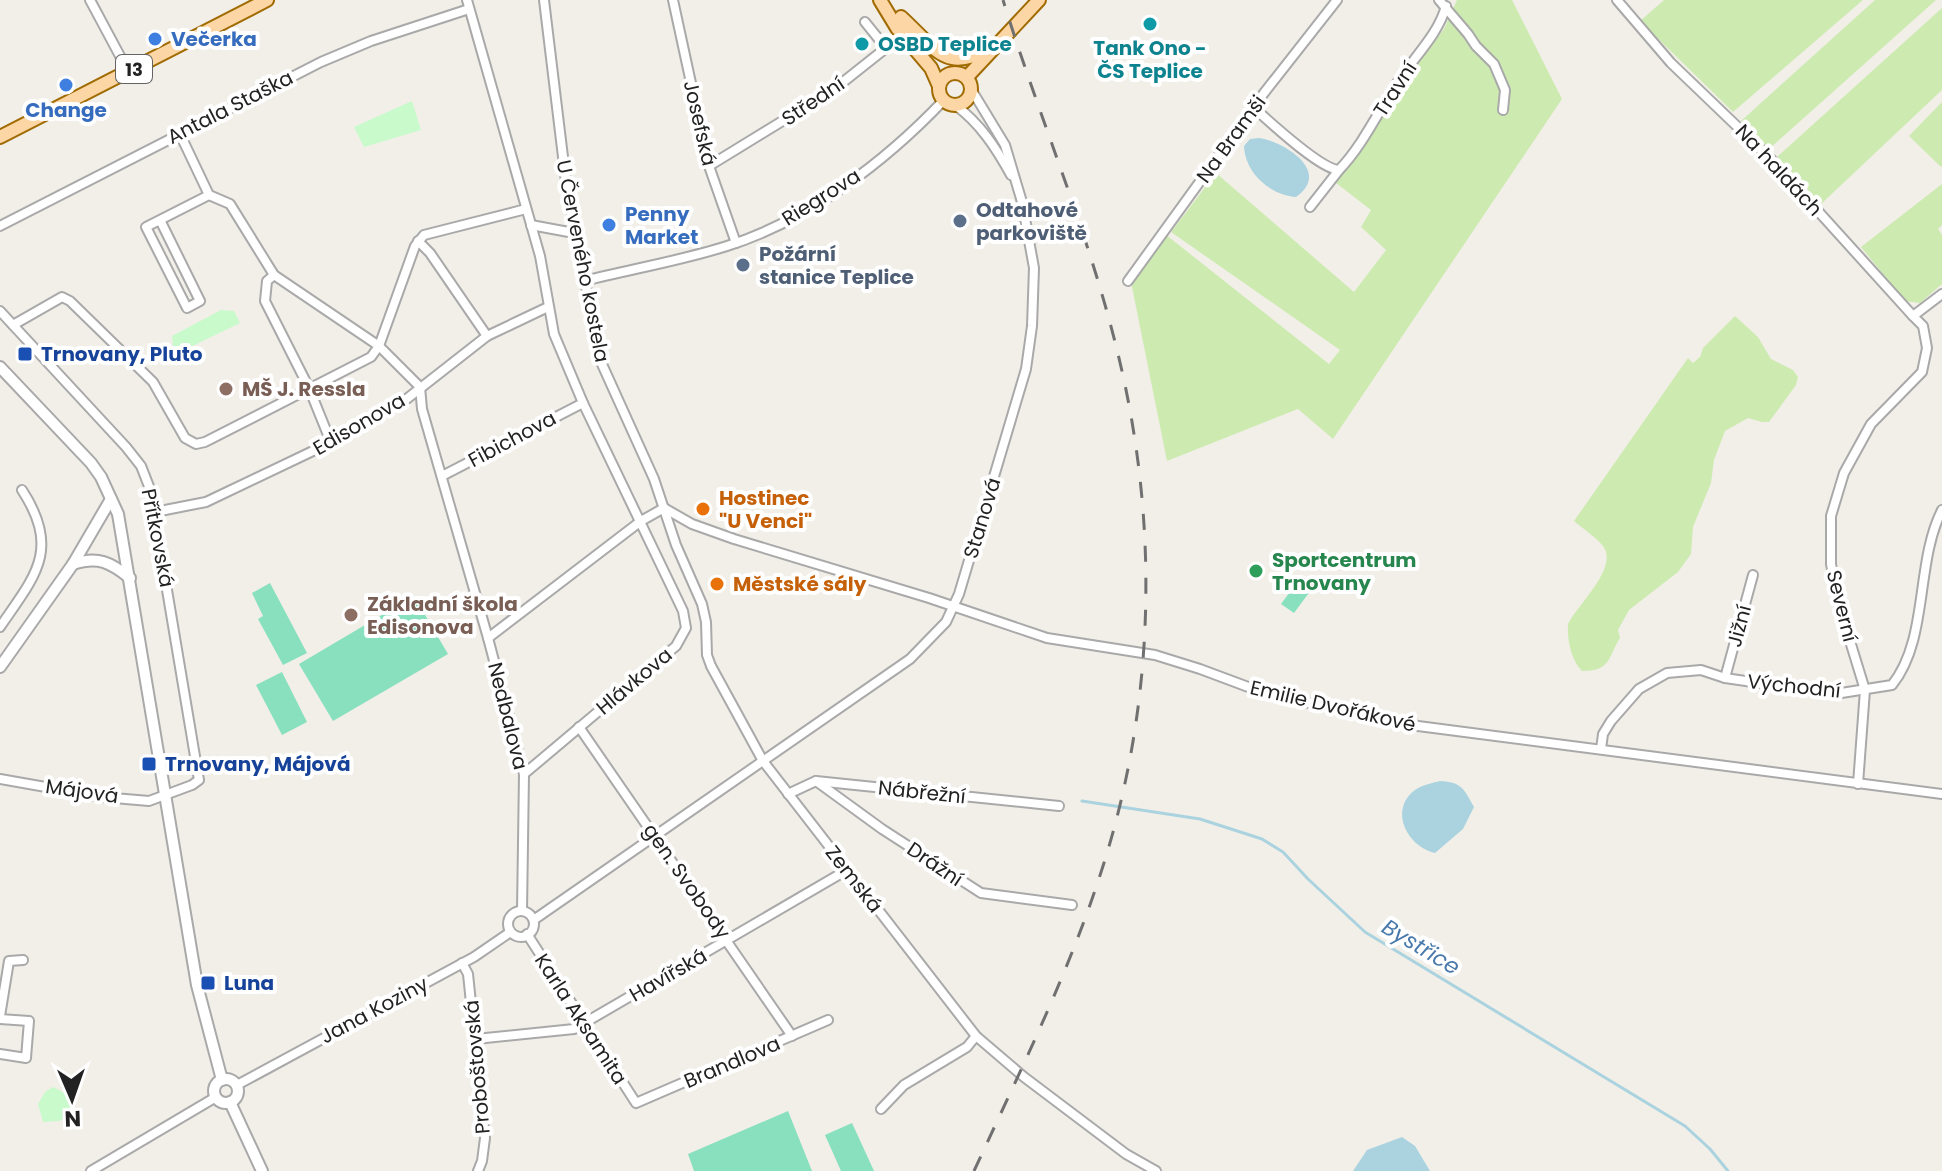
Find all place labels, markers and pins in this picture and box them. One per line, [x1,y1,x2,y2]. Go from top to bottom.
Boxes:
marker: Tank Ono - ČS Teplice [1141,15,1159,33]
place label: Večerka [171,25,257,53]
marker: Večerka [146,30,164,48]
place label: OSBD Teplice [878,30,1012,58]
place label: Tank Ono - ČS Teplice [1093,34,1207,85]
marker: OSBD Teplice [853,35,871,53]
marker: Change [57,76,75,94]
place label: Change [25,96,107,124]
place label: Odtahové parkoviště [976,196,1087,247]
place label: Penny Market [625,200,698,251]
marker: Odtahové parkoviště [951,212,969,230]
marker: Penny Market [600,216,618,234]
place label: Požární stanice Teplice [759,240,914,291]
marker: Požární stanice Teplice [734,256,752,274]
place label: Trnovany, Pluto [41,340,203,368]
marker: Trnovany, Pluto [16,345,34,363]
place label: MŠ J. Ressla [242,375,366,403]
marker: MŠ J. Ressla [217,380,235,398]
place label: Hostinec "U Venci" [719,484,812,535]
marker: Hostinec "U Venci" [694,500,712,518]
place label: Sportcentrum Trnovany [1272,546,1417,597]
marker: Sportcentrum Trnovany [1247,562,1265,580]
place label: Městské sály [733,570,867,598]
marker: Městské sály [708,575,726,593]
place label: Základní škola Edisonova [367,590,518,641]
marker: Základní škola Edisonova [342,606,360,624]
place label: Trnovany, Májová [165,750,350,778]
marker: Trnovany, Májová [140,755,158,773]
place label: Luna [224,969,274,997]
marker: Luna [199,974,217,992]

